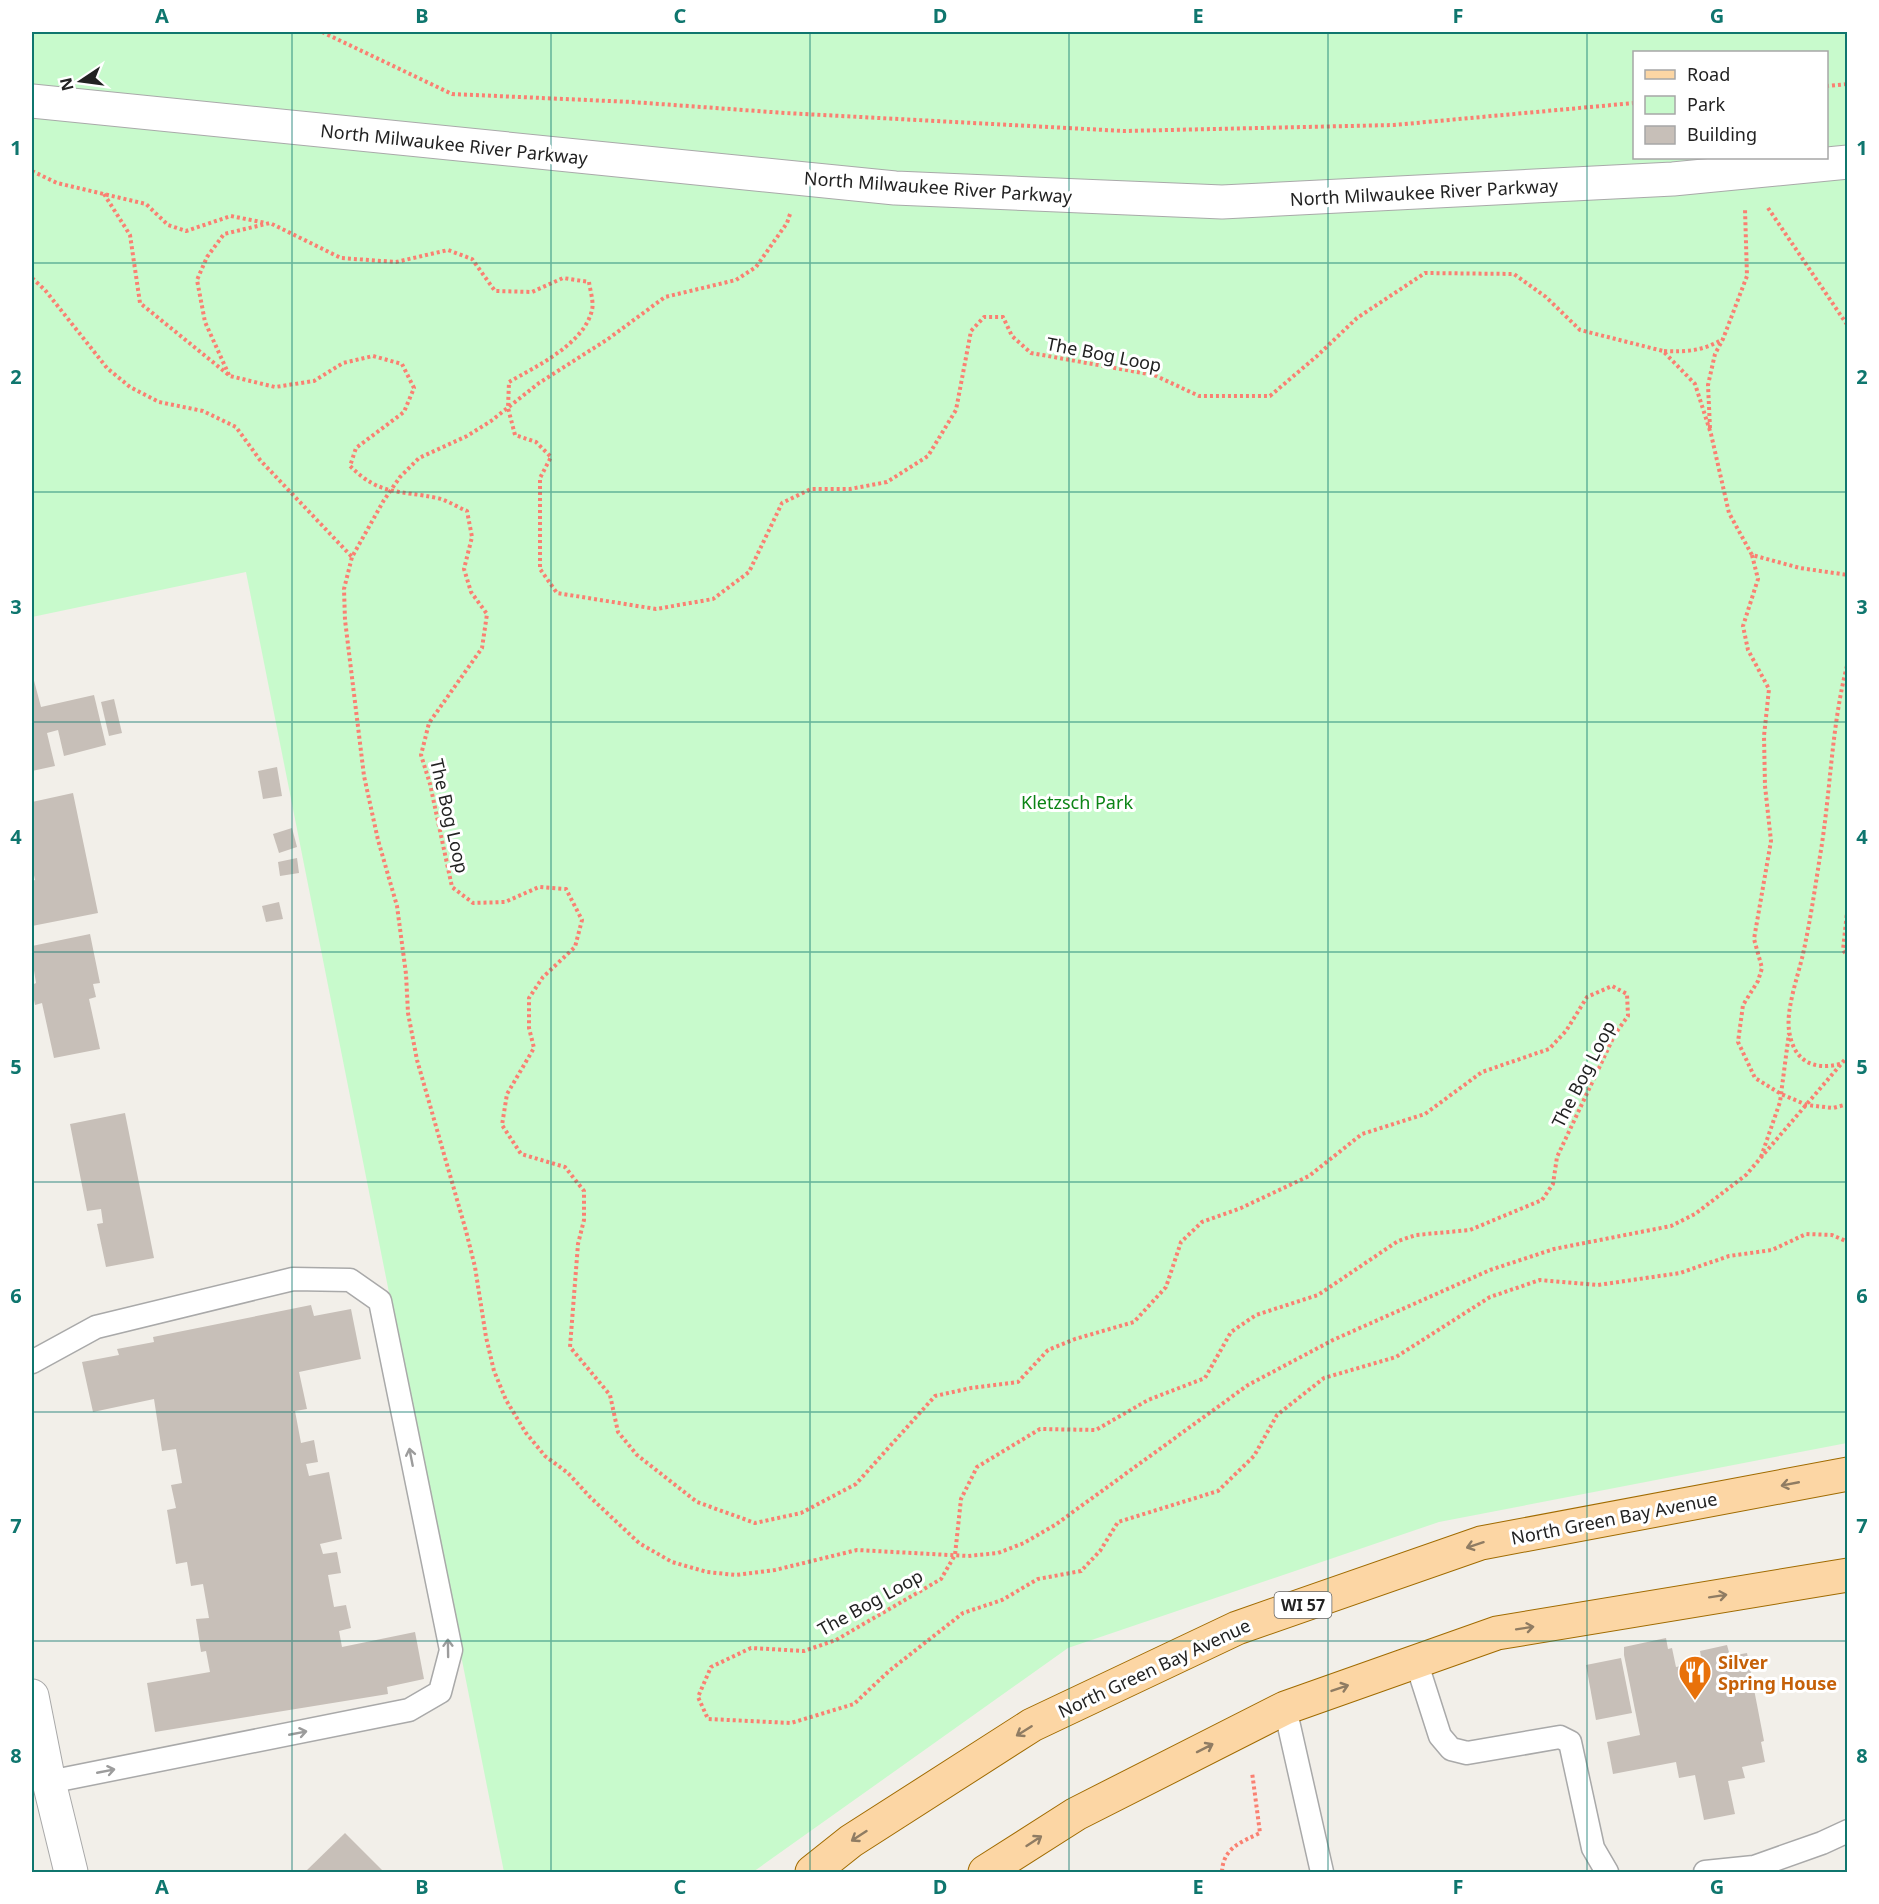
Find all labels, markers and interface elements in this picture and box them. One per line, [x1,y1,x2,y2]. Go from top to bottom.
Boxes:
text: A [155,2,169,29]
text: B [415,2,429,29]
text: C [674,2,687,29]
text: D [933,2,947,29]
text: E [1192,2,1204,29]
text: F [1453,2,1463,29]
text: G [1710,2,1724,29]
north arrow [51,51,111,111]
legend [1633,51,1828,159]
text: Road [1687,62,1730,86]
text: N [54,76,79,93]
text: Park [1687,92,1725,116]
street label: North Milwaukee River Parkway [319,118,590,170]
text: Building [1687,122,1757,146]
text: 1 [10,134,22,161]
text: 1 [1856,134,1868,161]
street label: North Milwaukee River Parkway [803,166,1074,208]
street label: North Milwaukee River Parkway [1289,173,1560,211]
street label: The Bog Loop [1044,331,1164,377]
text: 2 [10,363,22,390]
text: 2 [1856,363,1868,390]
text: 3 [10,593,22,620]
text: 3 [1856,593,1868,620]
street label: The Bog Loop [425,756,475,876]
park label: Kletzsch Park [1021,790,1133,814]
text: 4 [10,823,22,850]
text: 4 [1856,823,1868,850]
street label: The Bog Loop [1546,1017,1620,1131]
text: 5 [10,1053,22,1080]
text: 5 [1856,1053,1868,1080]
text: 6 [10,1282,22,1309]
text: 6 [1856,1282,1868,1309]
one-way arrow [405,1448,416,1467]
one-way arrow [1781,1479,1800,1490]
street label: North Green Bay Avenue [1509,1486,1719,1550]
text: 7 [10,1512,22,1539]
text: 7 [1856,1512,1868,1539]
one-way arrow [1466,1540,1485,1551]
street label: The Bog Loop [813,1563,927,1641]
one-way arrow [1707,1591,1727,1602]
road number: WI 57 [1274,1592,1332,1618]
street label: North Green Bay Avenue [1054,1613,1254,1723]
one-way arrow [1515,1623,1535,1634]
one-way arrow [442,1639,454,1658]
place label: Silver Spring House [1718,1650,1837,1695]
restaurant icon: Silver Spring House [1677,1654,1713,1701]
one-way arrow [1330,1682,1349,1693]
one-way arrow [1015,1724,1032,1737]
one-way arrow [288,1726,307,1738]
text: 8 [10,1742,22,1769]
one-way arrow [1196,1742,1214,1753]
text: 8 [1856,1742,1868,1769]
one-way arrow [97,1764,116,1776]
one-way arrow [851,1830,868,1842]
one-way arrow [1025,1835,1042,1847]
text: A [155,1873,169,1900]
text: B [415,1873,429,1900]
text: C [674,1873,687,1900]
text: D [933,1873,947,1900]
text: E [1192,1873,1204,1900]
text: F [1453,1873,1463,1900]
text: G [1710,1873,1724,1900]

